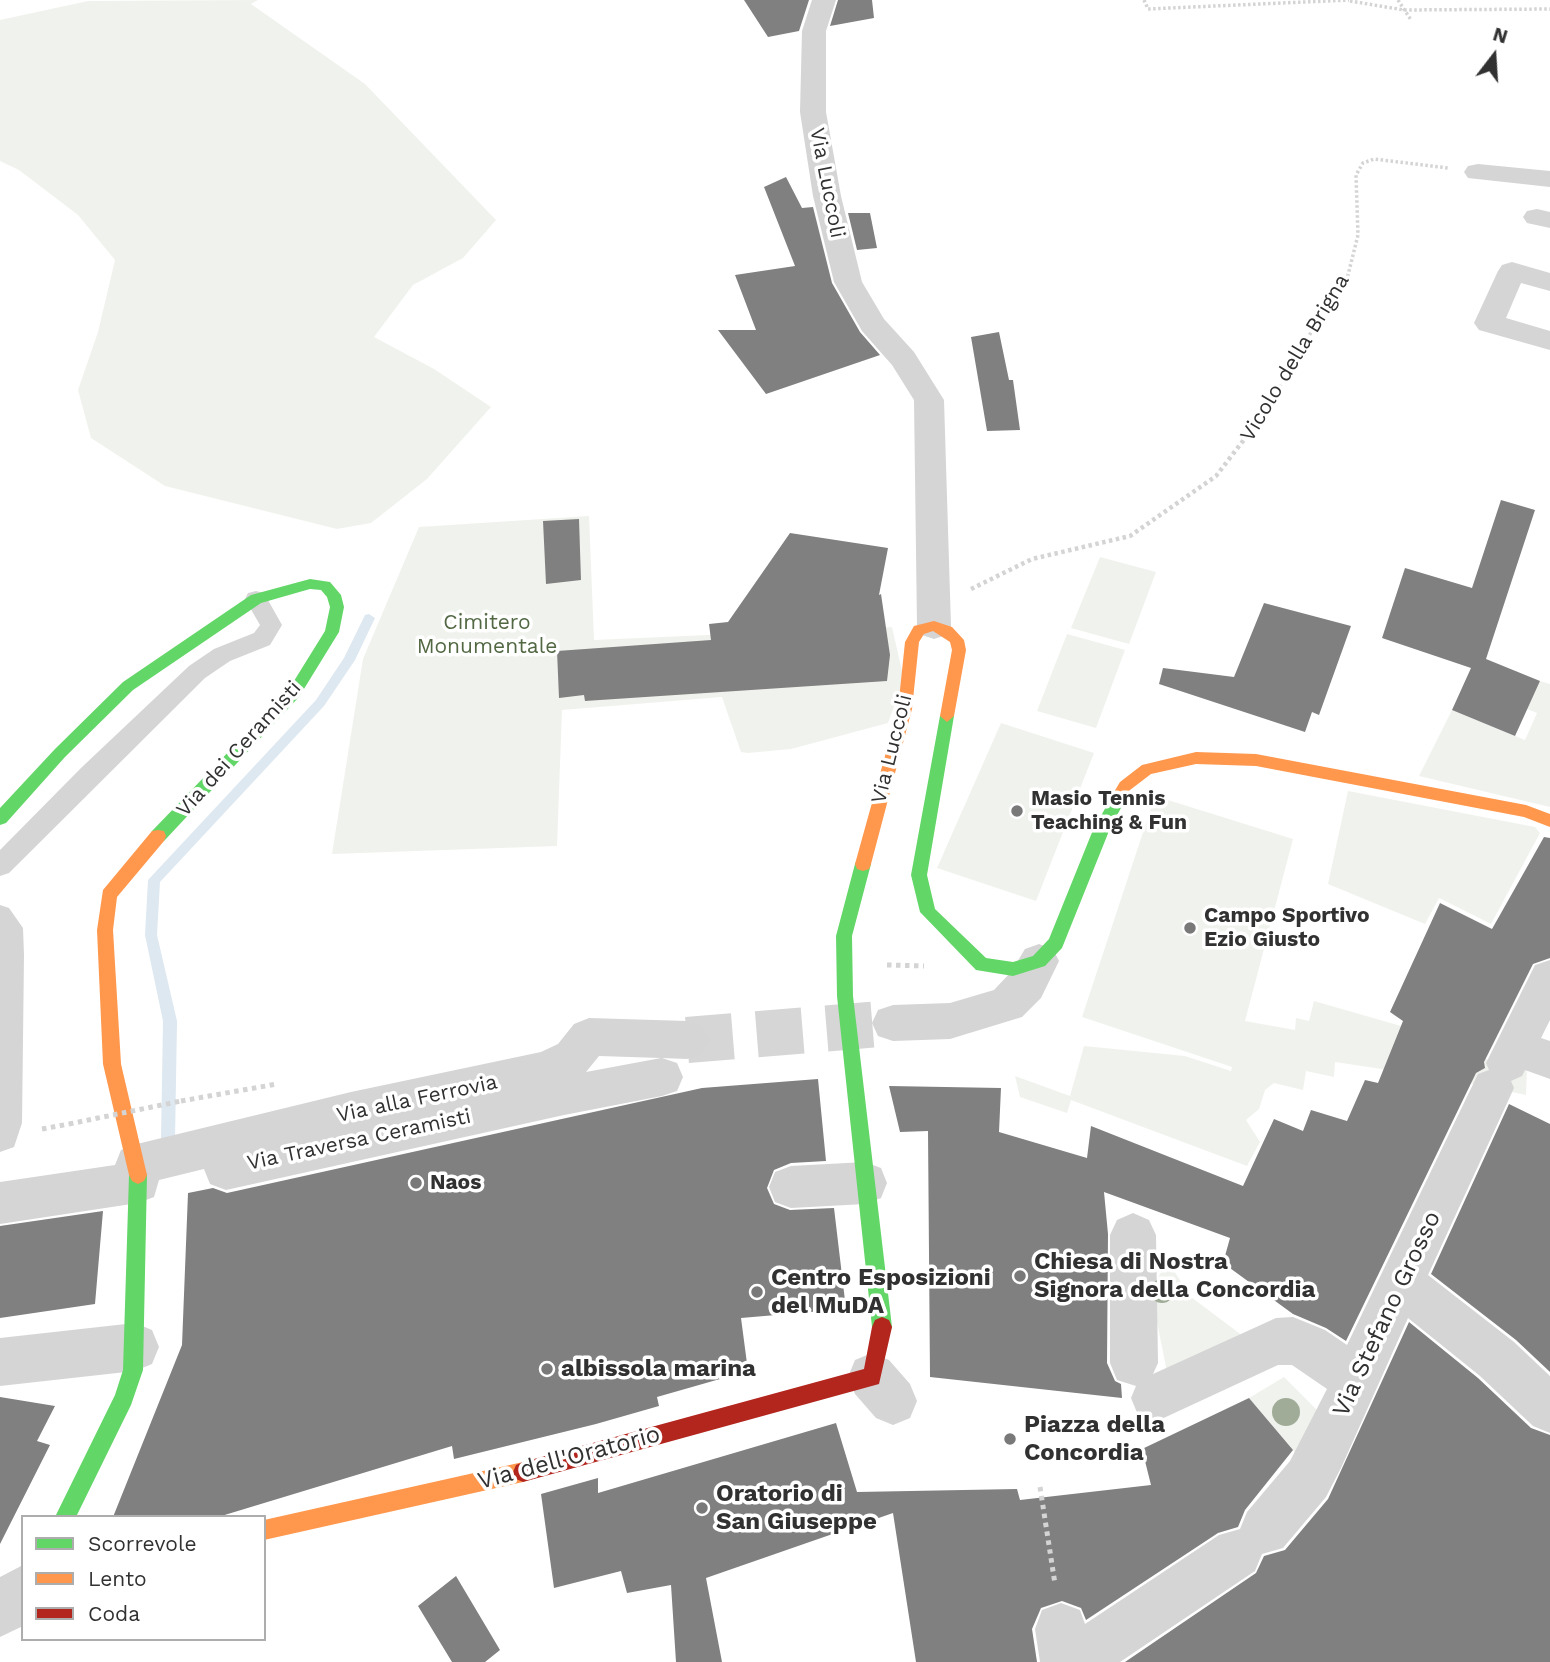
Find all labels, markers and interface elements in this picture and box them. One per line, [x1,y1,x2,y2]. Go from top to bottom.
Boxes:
north arrow [1459,21,1529,91]
text: N [1490,22,1510,48]
street label: Via Luccoli [804,126,850,240]
street label: Vicolo della Brigna [1235,270,1355,446]
park label: Cimitero Monumentale [417,610,557,660]
street label: Via dei Ceramisti [171,676,307,822]
street label: Via Luccoli [866,692,918,806]
place label: Masio Tennis Teaching & Fun [1031,786,1187,836]
marker: Masio Tennis Teaching & Fun [1009,803,1025,819]
place label: Campo Sportivo Ezio Giusto [1204,903,1369,953]
marker: Campo Sportivo Ezio Giusto [1182,920,1198,936]
street label: Via alla Ferrovia [334,1070,500,1128]
street label: Via Traversa Ceramisti [245,1104,473,1176]
place label: Naos [430,1170,481,1196]
marker: Naos [408,1175,424,1191]
street label: Via Stefano Grosso [1327,1207,1447,1421]
place label: Chiesa di Nostra Signora della Concordia [1034,1248,1315,1304]
place label: Centro Esposizioni del MuDA [771,1264,991,1320]
marker: Chiesa di Nostra Signora della Concordia [1012,1268,1028,1284]
marker: Centro Esposizioni del MuDA [749,1284,765,1300]
place label: albissola marina [561,1355,756,1383]
marker: albissola marina [539,1361,555,1377]
place label: Piazza della Concordia [1024,1411,1165,1467]
street label: Via dell'Oratorio [475,1420,663,1496]
marker: Piazza della Concordia [1002,1431,1018,1447]
place label: Oratorio di San Giuseppe [716,1480,877,1536]
marker: Oratorio di San Giuseppe [694,1500,710,1516]
legend [21,1515,266,1641]
text: Scorrevole [88,1531,197,1556]
text: Lento [88,1566,147,1591]
text: Coda [88,1601,140,1626]

